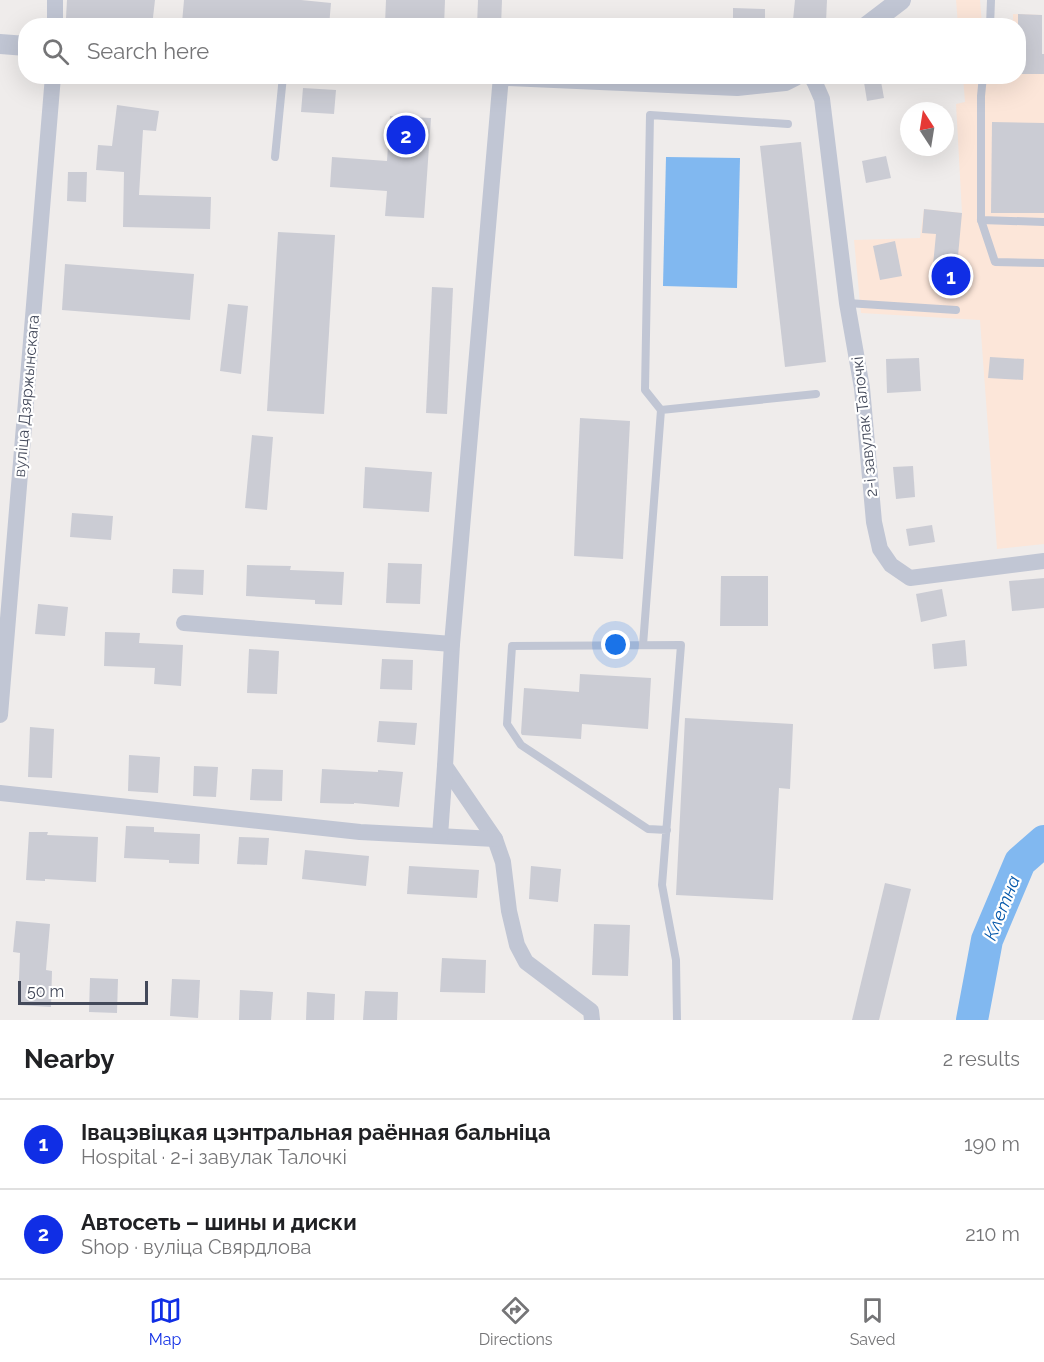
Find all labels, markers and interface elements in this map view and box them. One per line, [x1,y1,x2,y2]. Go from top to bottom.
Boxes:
search box [18,18,1026,84]
icon: search [39,35,72,68]
text: Search here [87,38,209,64]
north arrow [900,102,954,156]
pin: 2 [386,112,426,158]
pin: 1 [932,254,970,298]
street label: вуліца Дзяржынскага [10,314,43,478]
street label: 2-і завулак Талочкі [848,356,881,498]
your location [601,630,630,659]
water label: Клетна [979,872,1024,943]
scale bar [18,978,148,1006]
text: 50 m [27,982,64,1001]
text: Nearby [24,1044,114,1074]
text: 2 results [943,1047,1020,1071]
text: Івацэвіцкая цэнтральная раённая бальніца [81,1119,551,1145]
text: 1 [39,1132,48,1156]
text: 190 m [964,1132,1020,1156]
text: Hospital · 2-і завулак Талочкі [81,1145,347,1169]
text: Автосеть – шины и диски [81,1209,357,1235]
text: 2 [38,1222,49,1246]
text: 210 m [965,1222,1020,1246]
text: Shop · вуліца Свярдлова [81,1235,311,1259]
tab: Map [149,1294,182,1349]
tab: Directions [479,1294,553,1349]
tab: Saved [850,1294,895,1349]

